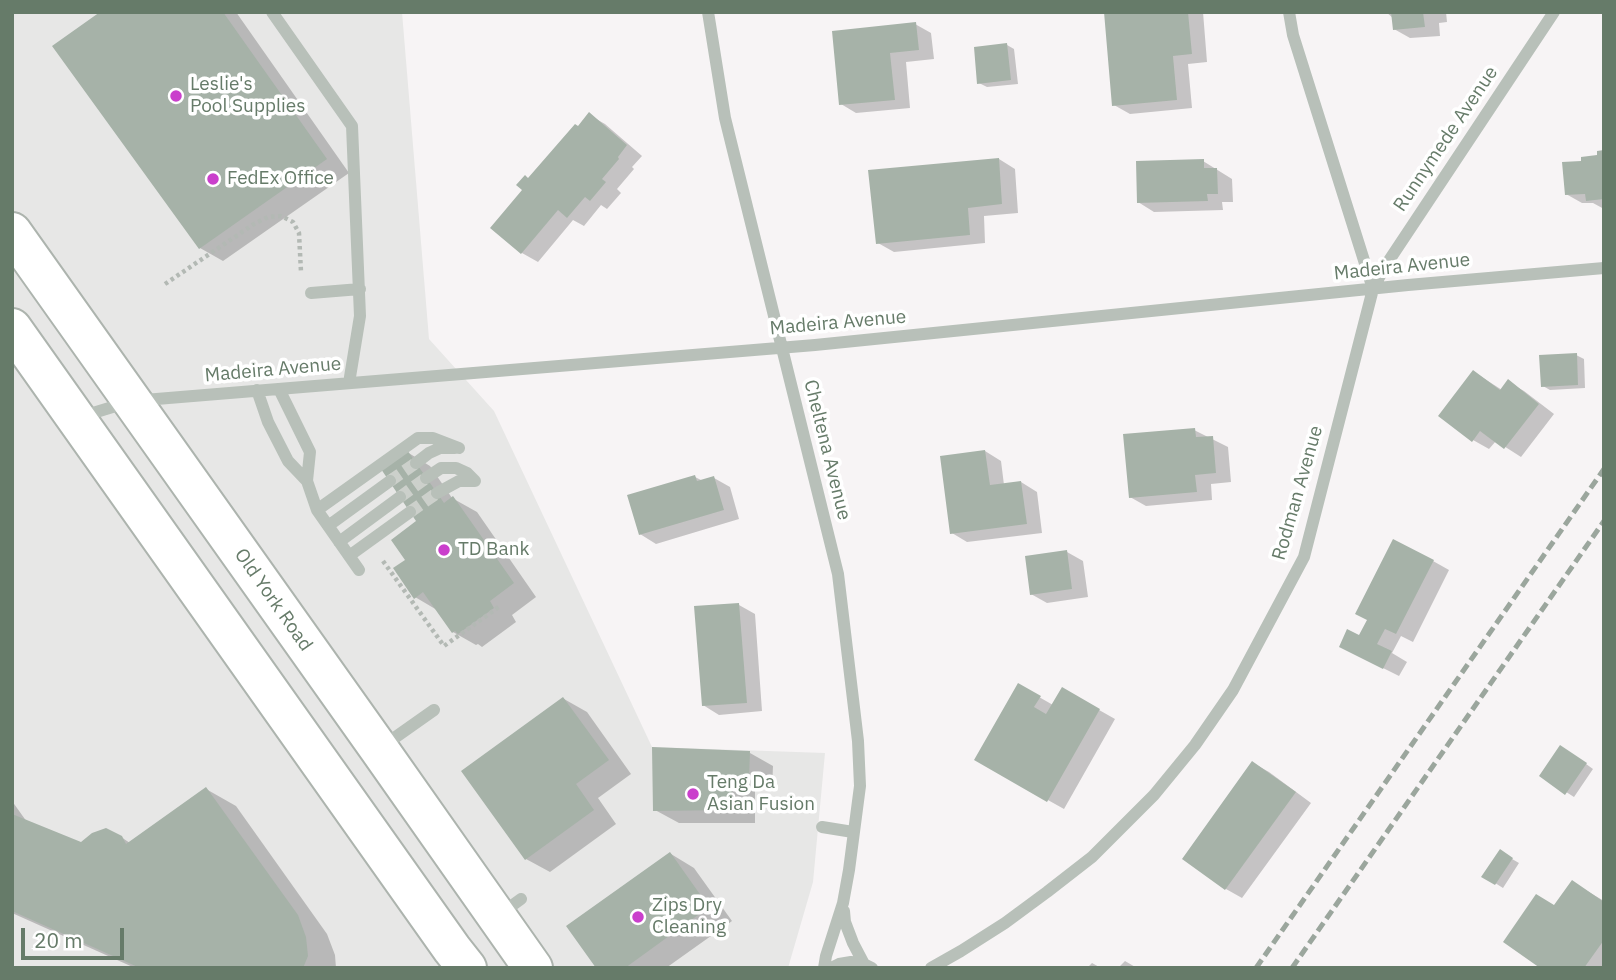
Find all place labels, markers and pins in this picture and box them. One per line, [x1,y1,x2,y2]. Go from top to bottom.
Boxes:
place label: Leslie's Pool Supplies [190,74,306,118]
marker: Leslie's Pool Supplies [168,88,184,104]
place label: FedEx Office [227,168,334,190]
marker: FedEx Office [205,171,221,187]
place label: TD Bank [458,539,529,561]
marker: TD Bank [436,542,452,558]
place label: Teng Da Asian Fusion [707,772,815,816]
marker: Teng Da Asian Fusion [685,786,701,802]
place label: Zips Dry Cleaning [652,895,726,939]
marker: Zips Dry Cleaning [630,909,646,925]

